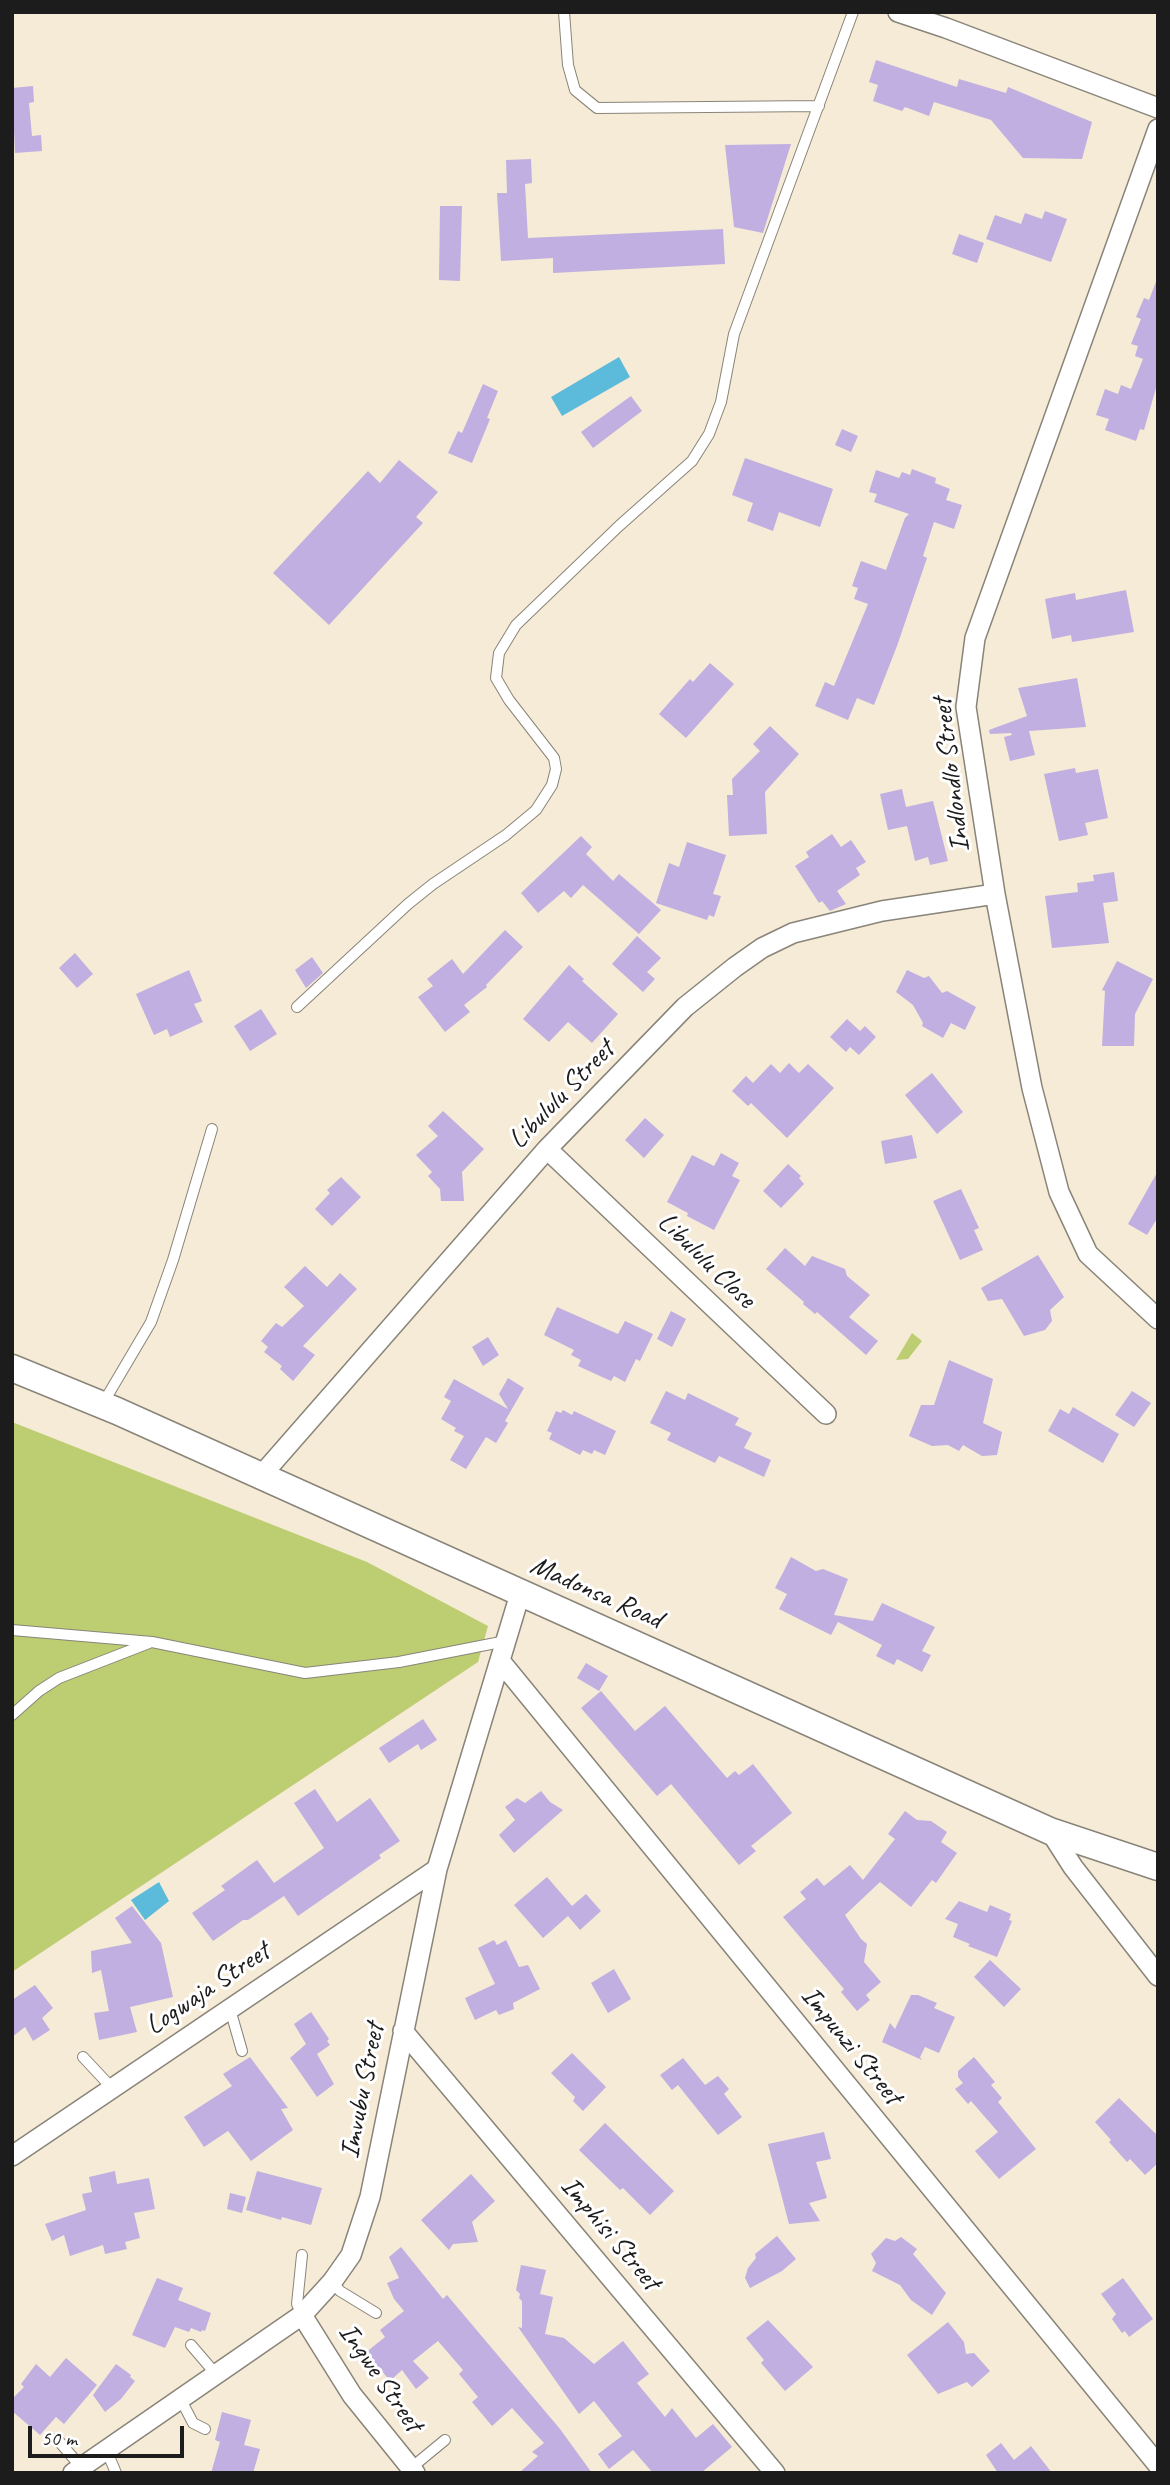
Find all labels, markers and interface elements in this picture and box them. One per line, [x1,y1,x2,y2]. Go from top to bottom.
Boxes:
street label: Indlondlo Street [926,696,978,854]
street label: Libululu Street [502,1034,622,1156]
street label: Libululu Close [650,1206,762,1316]
street label: Madonsa Road [525,1549,667,1637]
street label: Logwaja Street [140,1935,276,2043]
street label: Impunzi Street [793,1980,909,2112]
street label: Imvubu Street [333,2021,393,2161]
street label: Imphisi Street [553,2170,667,2298]
street label: Ingwe Street [330,2317,430,2439]
scale bar [32,2412,187,2456]
text: 50 m [41,2425,77,2451]

